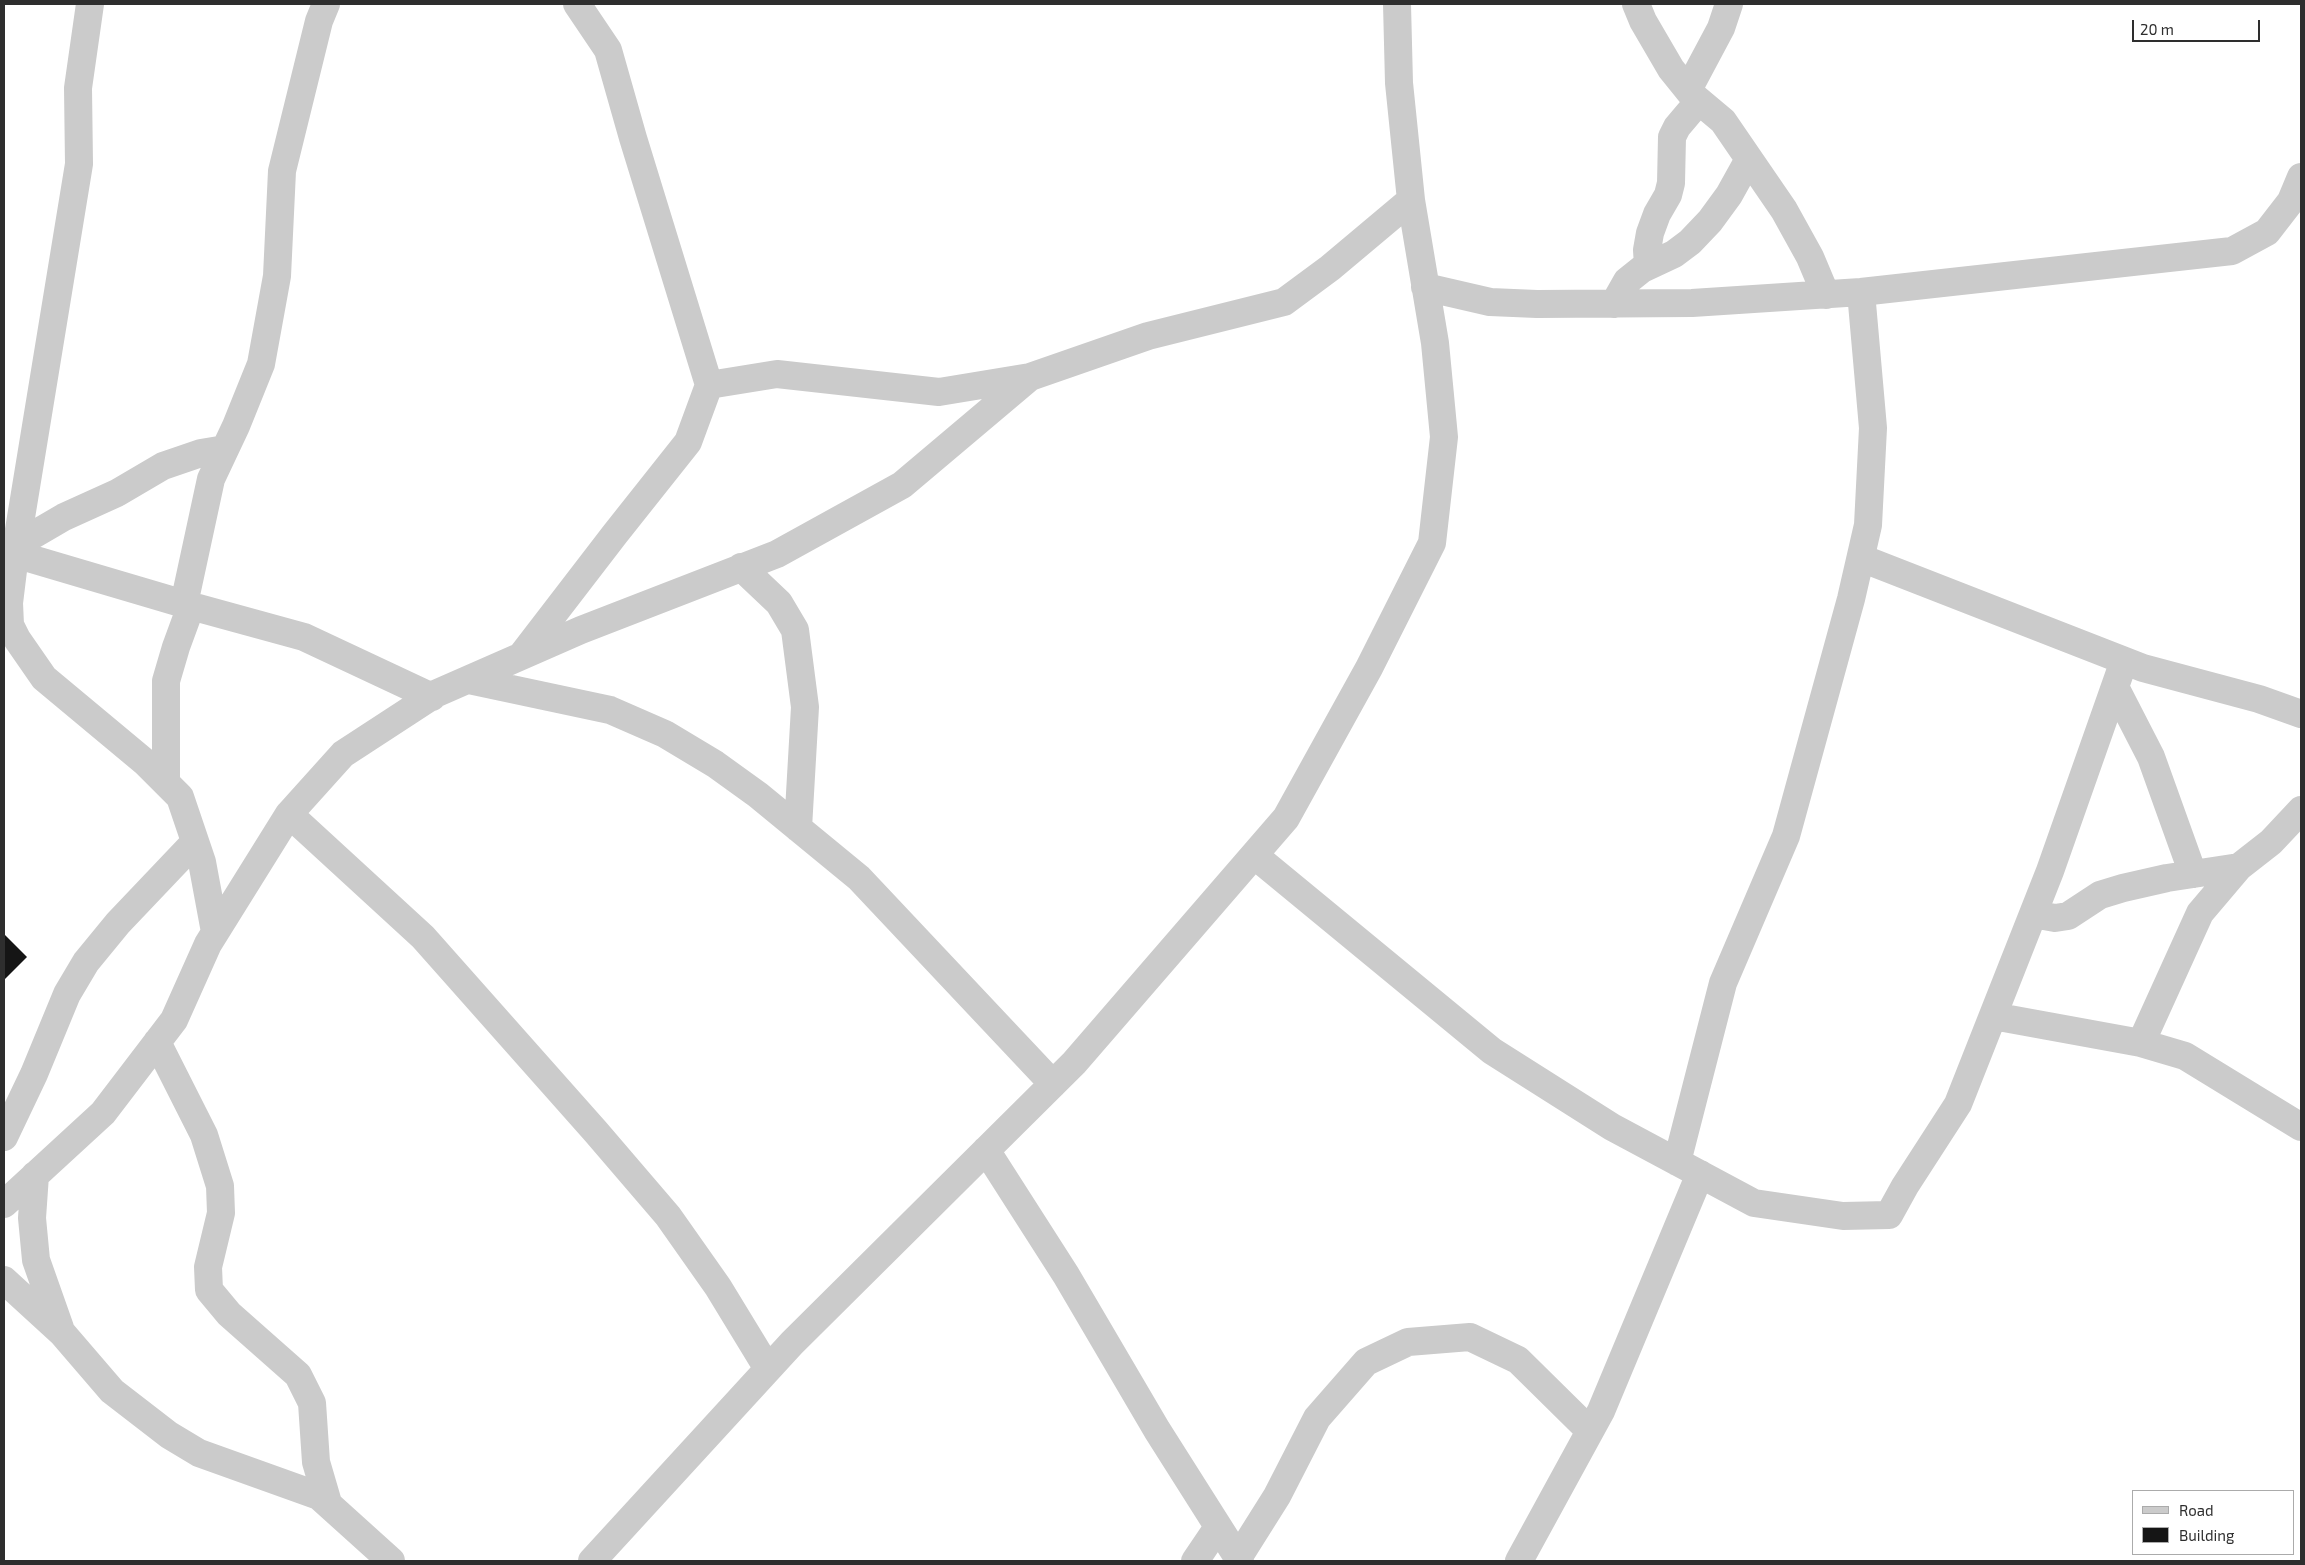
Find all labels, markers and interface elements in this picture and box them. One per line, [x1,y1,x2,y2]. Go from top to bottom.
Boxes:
scale bar [2135,10,2262,42]
text: 20 m [2140,20,2174,38]
legend [2132,1490,2295,1555]
text: Road [2179,1501,2214,1519]
text: Building [2179,1526,2234,1544]

